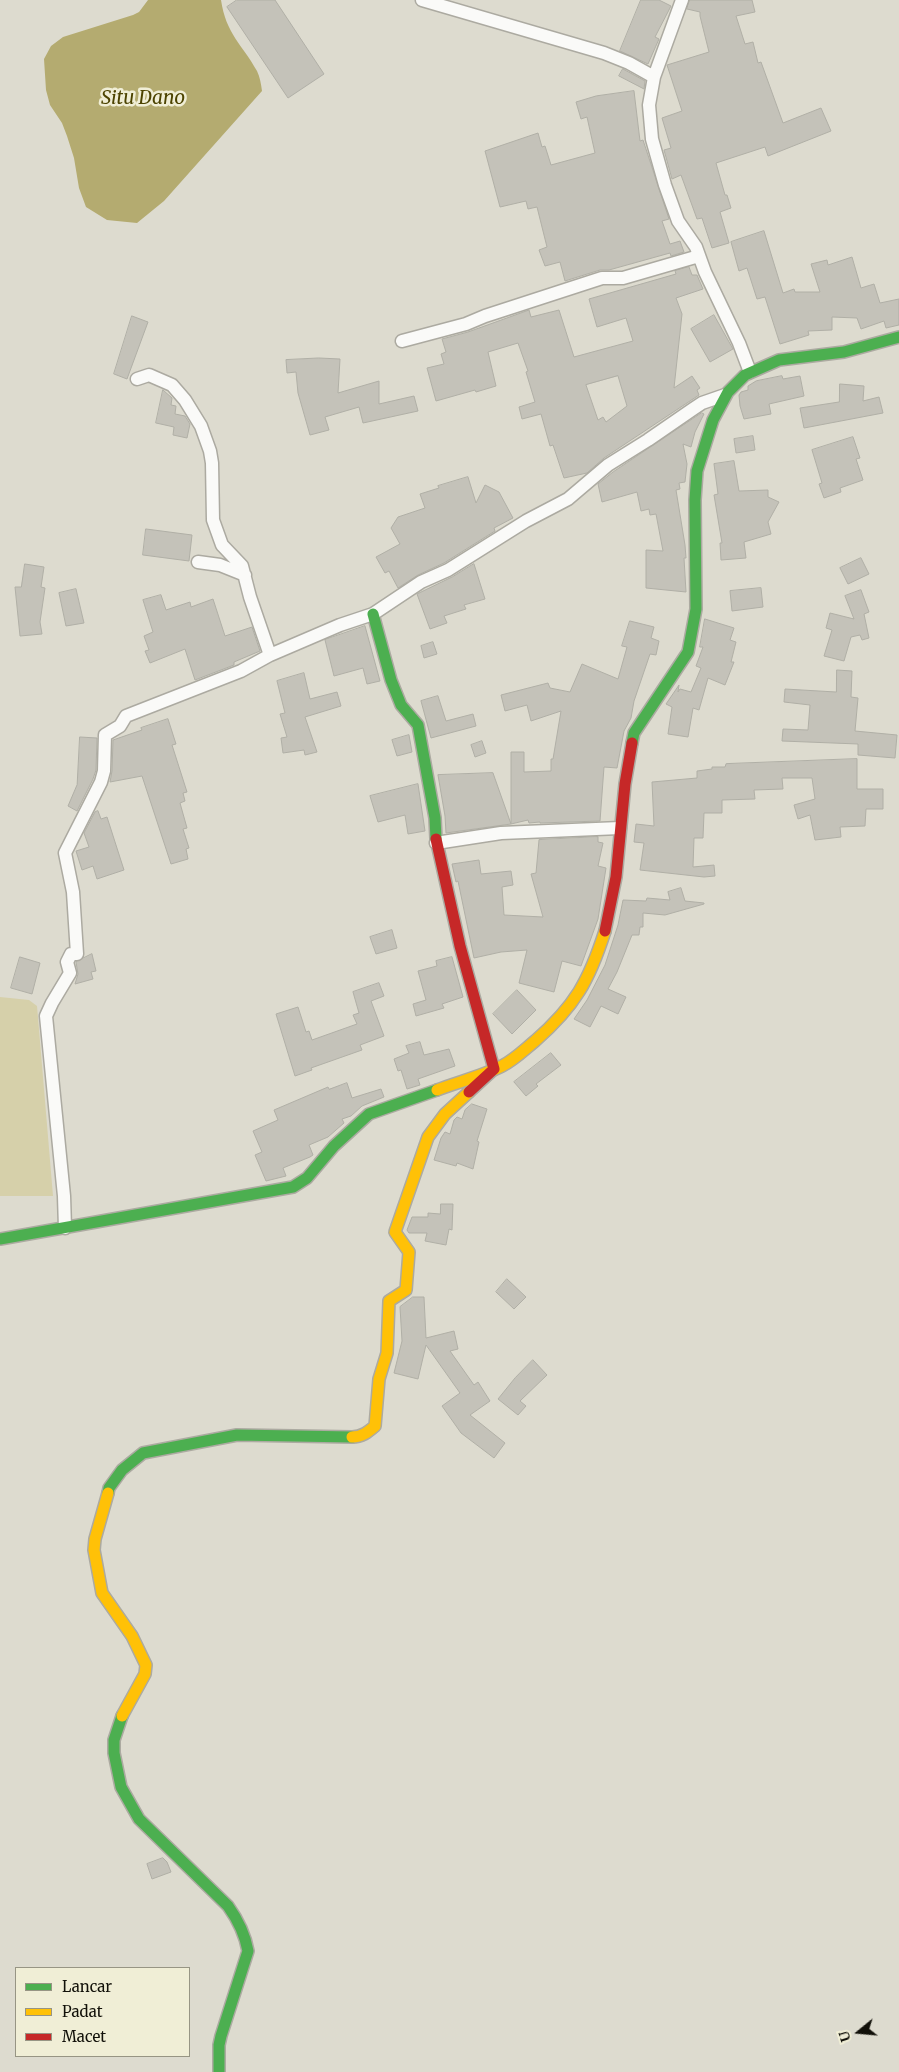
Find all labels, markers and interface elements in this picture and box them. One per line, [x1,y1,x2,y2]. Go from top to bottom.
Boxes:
water label: Situ Dano [101,88,185,110]
legend [15,1967,190,2057]
text: Lancar [62,1977,112,1996]
text: Padat [62,2002,102,2021]
north arrow [834,2007,884,2057]
text: Macet [62,2027,106,2046]
text: U [835,2029,855,2044]

